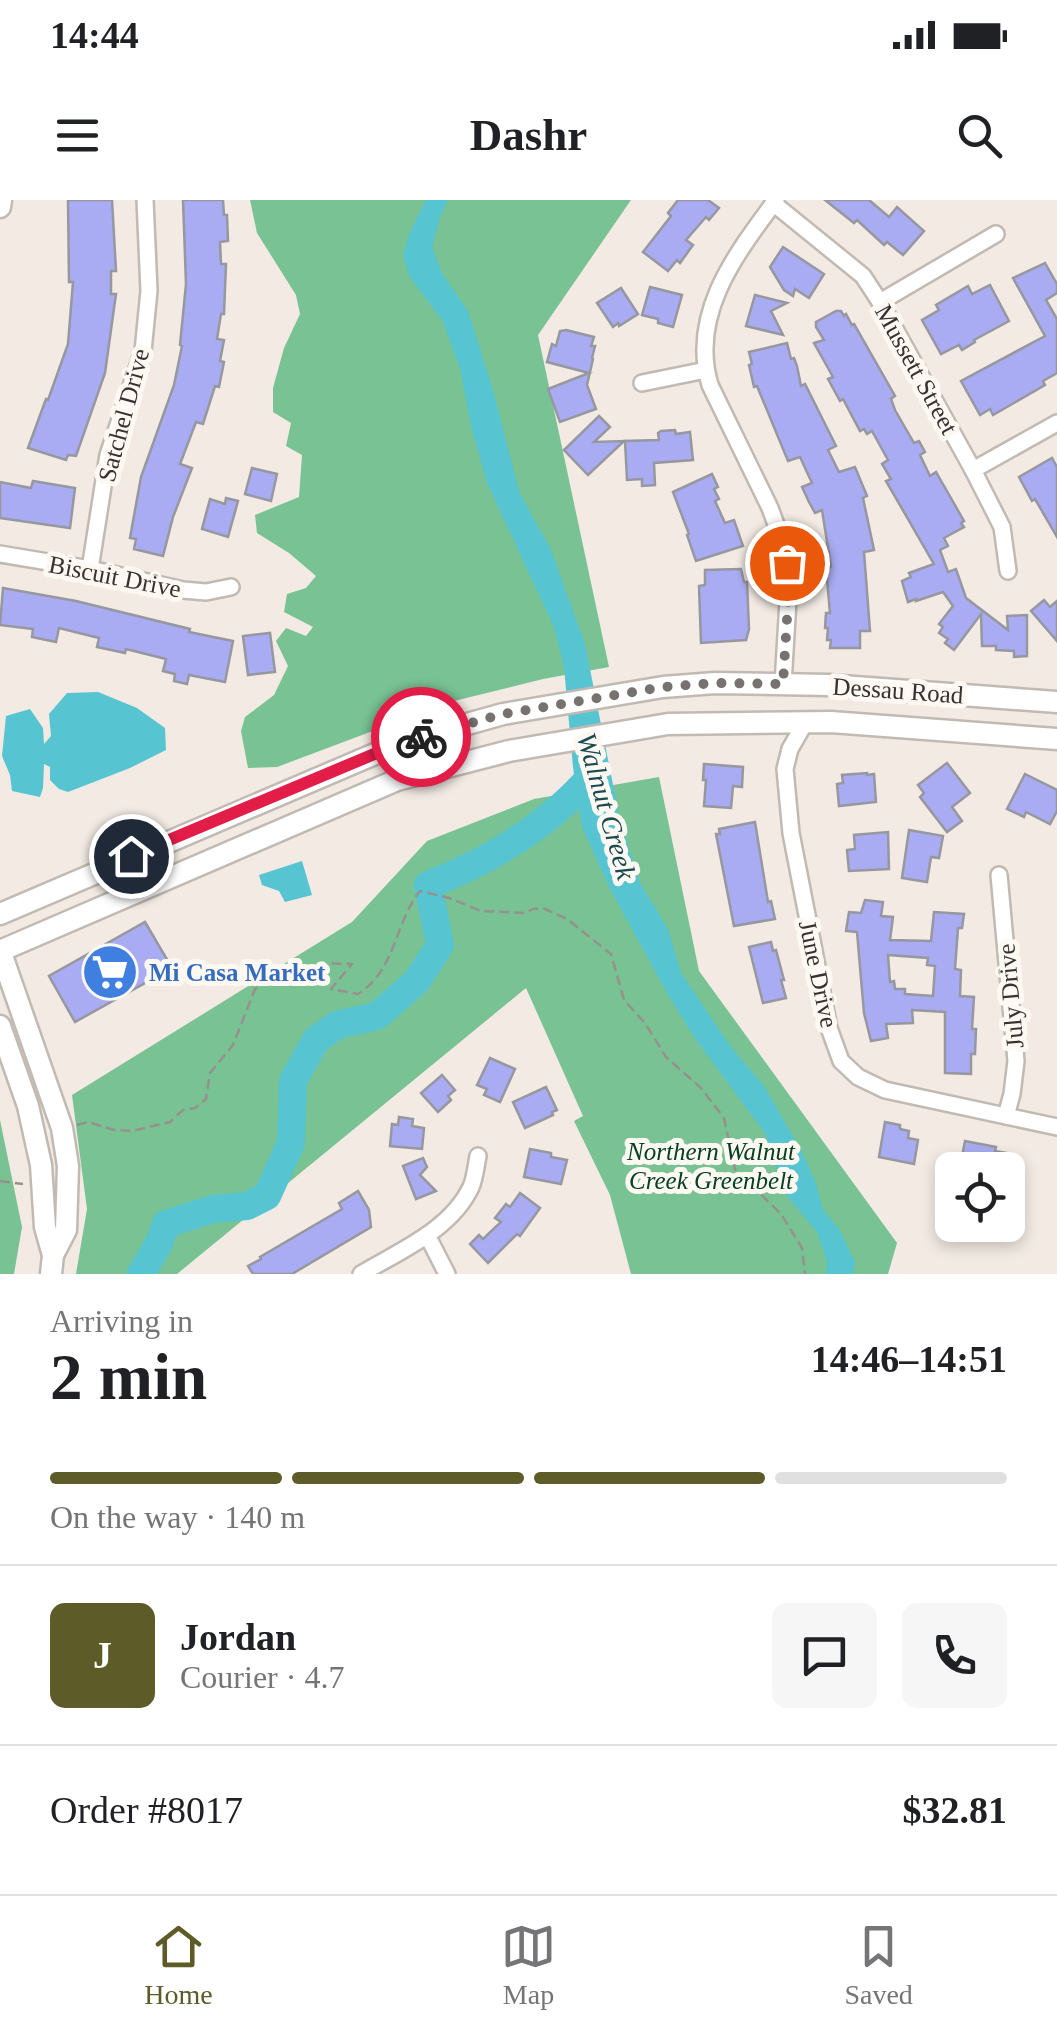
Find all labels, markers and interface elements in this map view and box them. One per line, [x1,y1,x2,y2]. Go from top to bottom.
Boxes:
text: 14:44 [50,14,139,56]
icon: menu [50,108,105,163]
icon: search [952,108,1007,163]
text: Dashr [470,110,587,160]
street label: Mussett Street [870,300,963,439]
street label: Satchel Drive [93,346,154,485]
pin [745,521,830,606]
icon: bag [760,536,815,591]
street label: Biscuit Drive [47,550,183,603]
street label: Dessau Road [832,672,965,709]
courier [371,687,471,787]
icon: bike [394,710,449,765]
water label: Walnut Creek [571,729,642,884]
pin [89,814,174,899]
icon: home [104,829,159,884]
street label: June Drive [794,918,843,1030]
supermarket icon: Mi Casa Market [80,942,140,1002]
street label: July Drive [992,943,1029,1049]
place label: Mi Casa Market [149,959,326,986]
park label: Northern Walnut Creek Greenbelt [626,1138,796,1194]
map controls [935,1152,1025,1242]
button: locate [935,1152,1025,1242]
text: Arriving in [50,1303,193,1339]
text: 14:46–14:51 [811,1338,1007,1380]
text: 2 min [50,1341,207,1413]
text: On the way · 140 m [50,1499,305,1535]
button: chat [772,1603,877,1708]
button: phone [902,1603,1007,1708]
text: Jordan [180,1616,296,1658]
text: J [93,1634,112,1676]
text: Courier · 4.7 [180,1659,344,1695]
text: Order #8017 [50,1789,243,1831]
text: $32.81 [903,1789,1007,1831]
tab: Home [144,1919,213,2011]
tab: Map [501,1919,556,2011]
tab: Saved [844,1919,913,2011]

